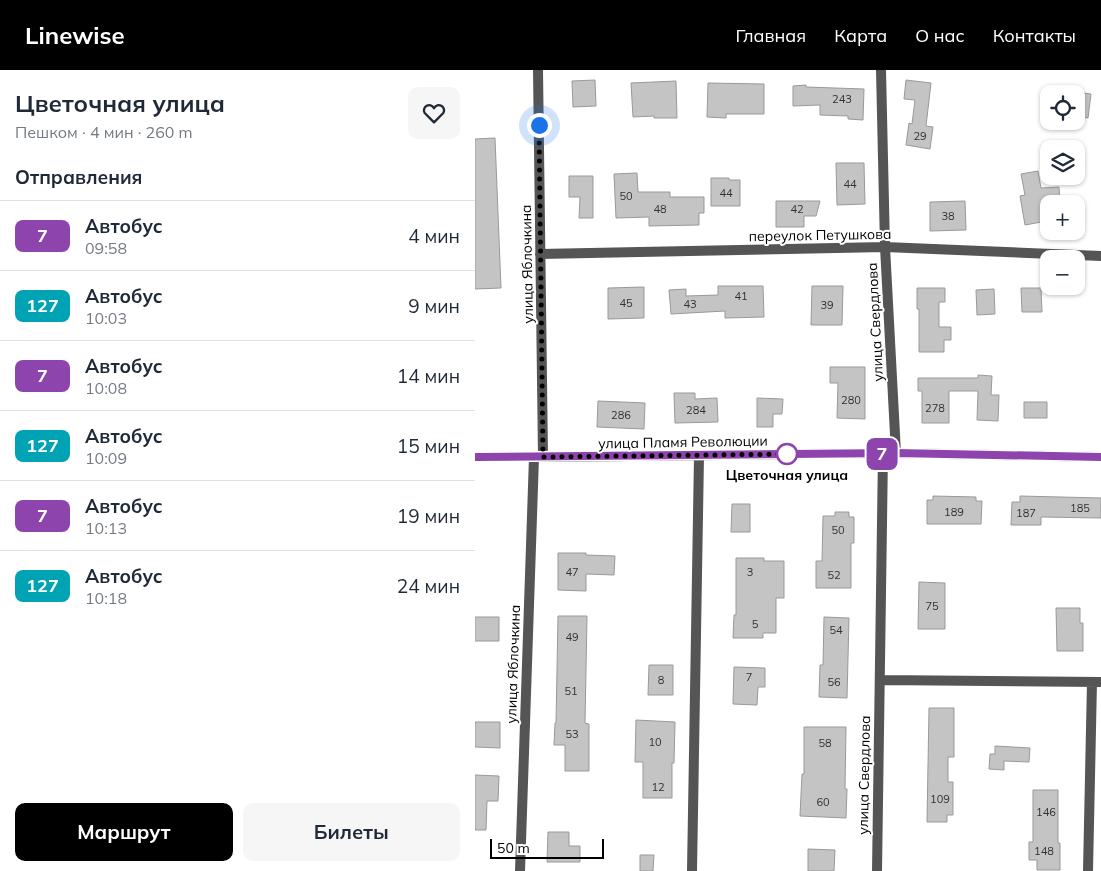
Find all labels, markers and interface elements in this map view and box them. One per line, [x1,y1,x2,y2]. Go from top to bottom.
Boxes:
text: Linewise [25,20,125,50]
text: Главная [736,24,806,47]
text: Карта [834,24,887,47]
text: О нас [915,24,965,47]
text: Контакты [993,24,1076,47]
map controls [1040,85,1085,295]
button: locate [1040,85,1085,130]
button: heart [408,87,460,139]
text: Цветочная улица [15,88,225,118]
house number: 243 [832,92,852,106]
your location [527,113,552,138]
text: Пешком · 4 мин · 260 m [15,122,193,142]
house number: 29 [913,129,927,143]
button: layers [1040,140,1085,185]
text: Отправления [15,165,142,189]
house number: 44 [843,177,857,191]
house number: 44 [719,186,733,200]
house number: 50 [619,189,633,203]
button: + [1040,195,1085,240]
house number: 48 [653,202,667,216]
house number: 42 [790,202,804,216]
street label: улица Яблочкина [517,204,537,324]
house number: 38 [941,209,955,223]
text: Автобус [85,214,163,238]
text: 7 [37,224,48,247]
text: 4 мин [408,224,460,248]
street label: переулок Петушкова [748,225,892,245]
text: 09:58 [85,238,127,258]
button: − [1040,250,1085,295]
street label: улица Свердлова [863,262,887,382]
text: Автобус [85,284,163,308]
house number: 41 [734,289,748,303]
text: 127 [26,294,59,317]
text: 9 мин [408,294,460,318]
house number: 45 [619,296,633,310]
house number: 43 [683,297,697,311]
house number: 39 [820,298,834,312]
text: 10:03 [85,308,127,328]
text: Автобус [85,354,163,378]
text: 7 [37,364,48,387]
text: 14 мин [397,364,460,388]
text: 10:08 [85,378,127,398]
house number: 280 [841,393,861,407]
house number: 278 [925,401,945,415]
house number: 284 [686,403,706,417]
house number: 286 [611,408,631,422]
text: Автобус [85,424,163,448]
street label: улица Пламя Революции [598,432,768,452]
text: 127 [26,434,59,457]
text: 15 мин [397,434,460,458]
line badge: 7 [866,438,898,470]
text: 7 [877,442,887,465]
marker: Цветочная улица [776,443,798,465]
text: 10:09 [85,448,127,468]
place label: Цветочная улица [726,466,848,484]
text: Автобус [85,494,163,518]
house number: 185 [1070,501,1090,515]
text: 7 [37,504,48,527]
text: 19 мин [397,504,460,528]
house number: 189 [944,505,964,519]
house number: 187 [1016,506,1036,520]
text: 10:13 [85,518,127,538]
house number: 50 [831,523,845,537]
text: Автобус [85,564,163,588]
house number: 47 [565,565,579,579]
house number: 3 [747,565,753,579]
house number: 52 [827,568,841,582]
text: 127 [26,574,59,597]
text: 24 мин [397,574,460,598]
text: 10:18 [85,588,127,608]
house number: 75 [925,599,939,613]
street label: улица Яблочкина [502,604,524,724]
house number: 5 [752,617,759,631]
house number: 54 [829,623,843,637]
house number: 49 [565,630,579,644]
house number: 7 [746,670,752,684]
house number: 8 [658,673,665,687]
house number: 56 [827,675,841,689]
house number: 51 [564,684,578,698]
street label: улица Свердлова [854,715,874,835]
house number: 53 [565,727,579,741]
house number: 10 [648,735,662,749]
house number: 58 [818,736,832,750]
house number: 12 [651,780,665,794]
house number: 109 [930,792,950,806]
house number: 60 [816,795,830,809]
button: Маршрут [15,803,233,861]
button: Билеты [243,803,460,861]
house number: 146 [1036,805,1056,819]
scale bar [490,836,604,859]
text: 50 m [497,839,530,857]
house number: 148 [1034,844,1054,858]

